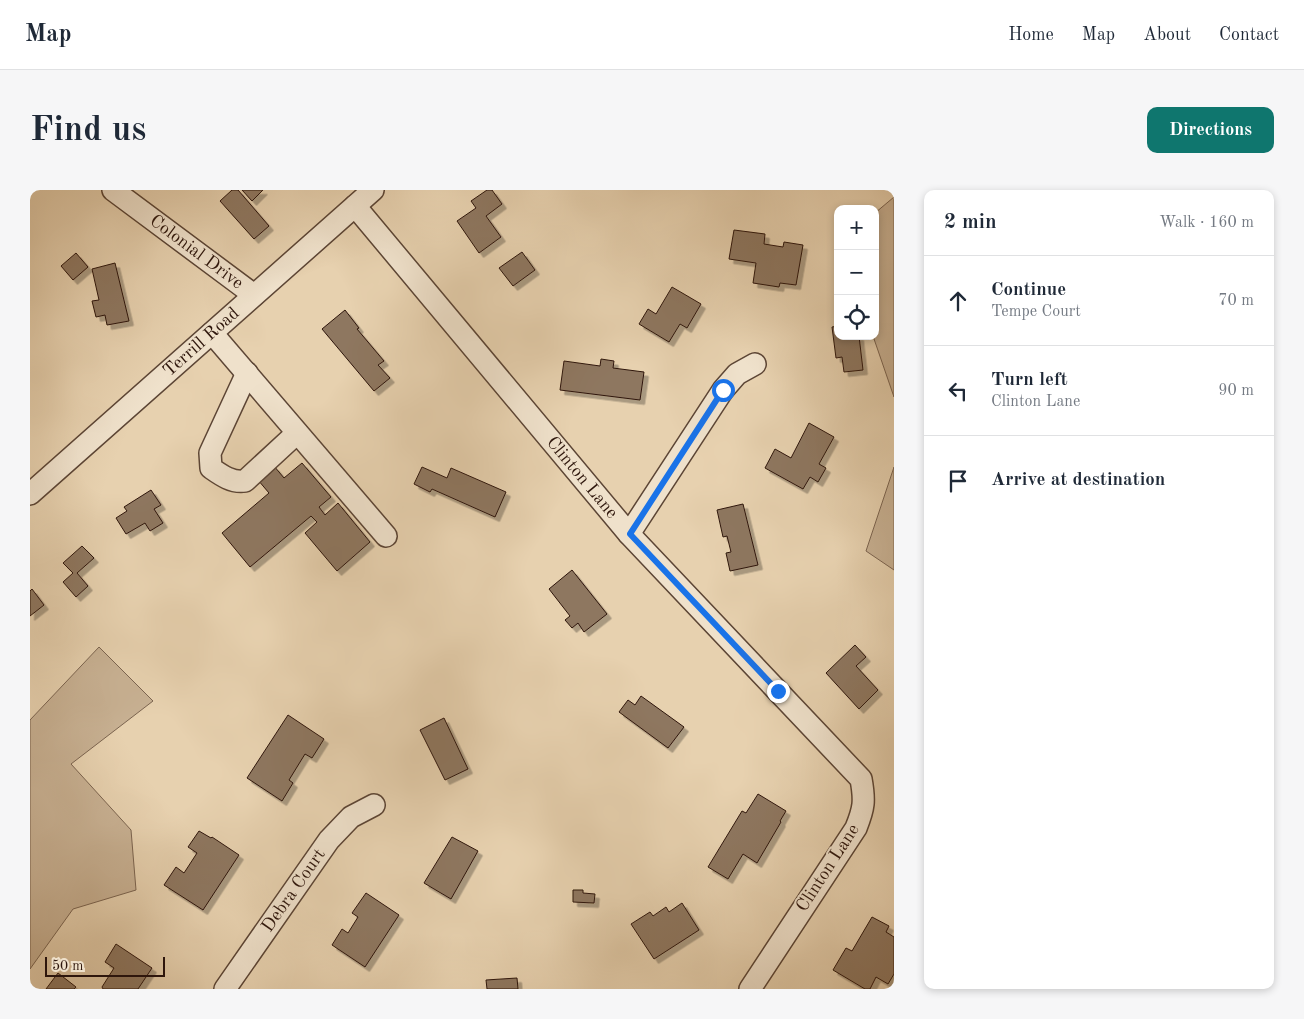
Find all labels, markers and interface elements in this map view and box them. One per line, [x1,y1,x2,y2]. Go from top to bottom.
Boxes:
text: Map [25,23,72,47]
text: Home [1008,26,1054,44]
text: Map [1082,26,1115,44]
text: About [1143,26,1191,44]
text: Contact [1219,26,1279,44]
button: Directions [1147,107,1274,153]
text: Find us [30,113,146,148]
map controls [834,205,879,340]
button: + [834,205,879,250]
street label: Colonial Drive [146,212,247,293]
text: 2 min [944,212,997,233]
text: Walk · 160 m [1159,215,1254,231]
button: − [834,250,879,295]
text: Continue [991,281,1066,300]
icon: ahead [944,287,972,315]
text: 70 m [1218,293,1254,309]
button: locate [834,295,879,340]
street label: Terrill Road [160,304,243,380]
text: Tempe Court [991,304,1081,320]
text: Turn left [991,371,1068,390]
icon: left [944,377,972,405]
route start [712,379,735,402]
text: 90 m [1218,383,1254,399]
text: Clinton Lane [991,394,1080,410]
street label: Clinton Lane [543,433,621,522]
icon: arrive [944,467,972,495]
text: Arrive at destination [991,471,1165,490]
route end [767,680,790,703]
street label: Clinton Lane [793,821,863,915]
street label: Debra Court [258,846,329,936]
scale bar [45,954,165,977]
text: 50 m [52,959,83,973]

